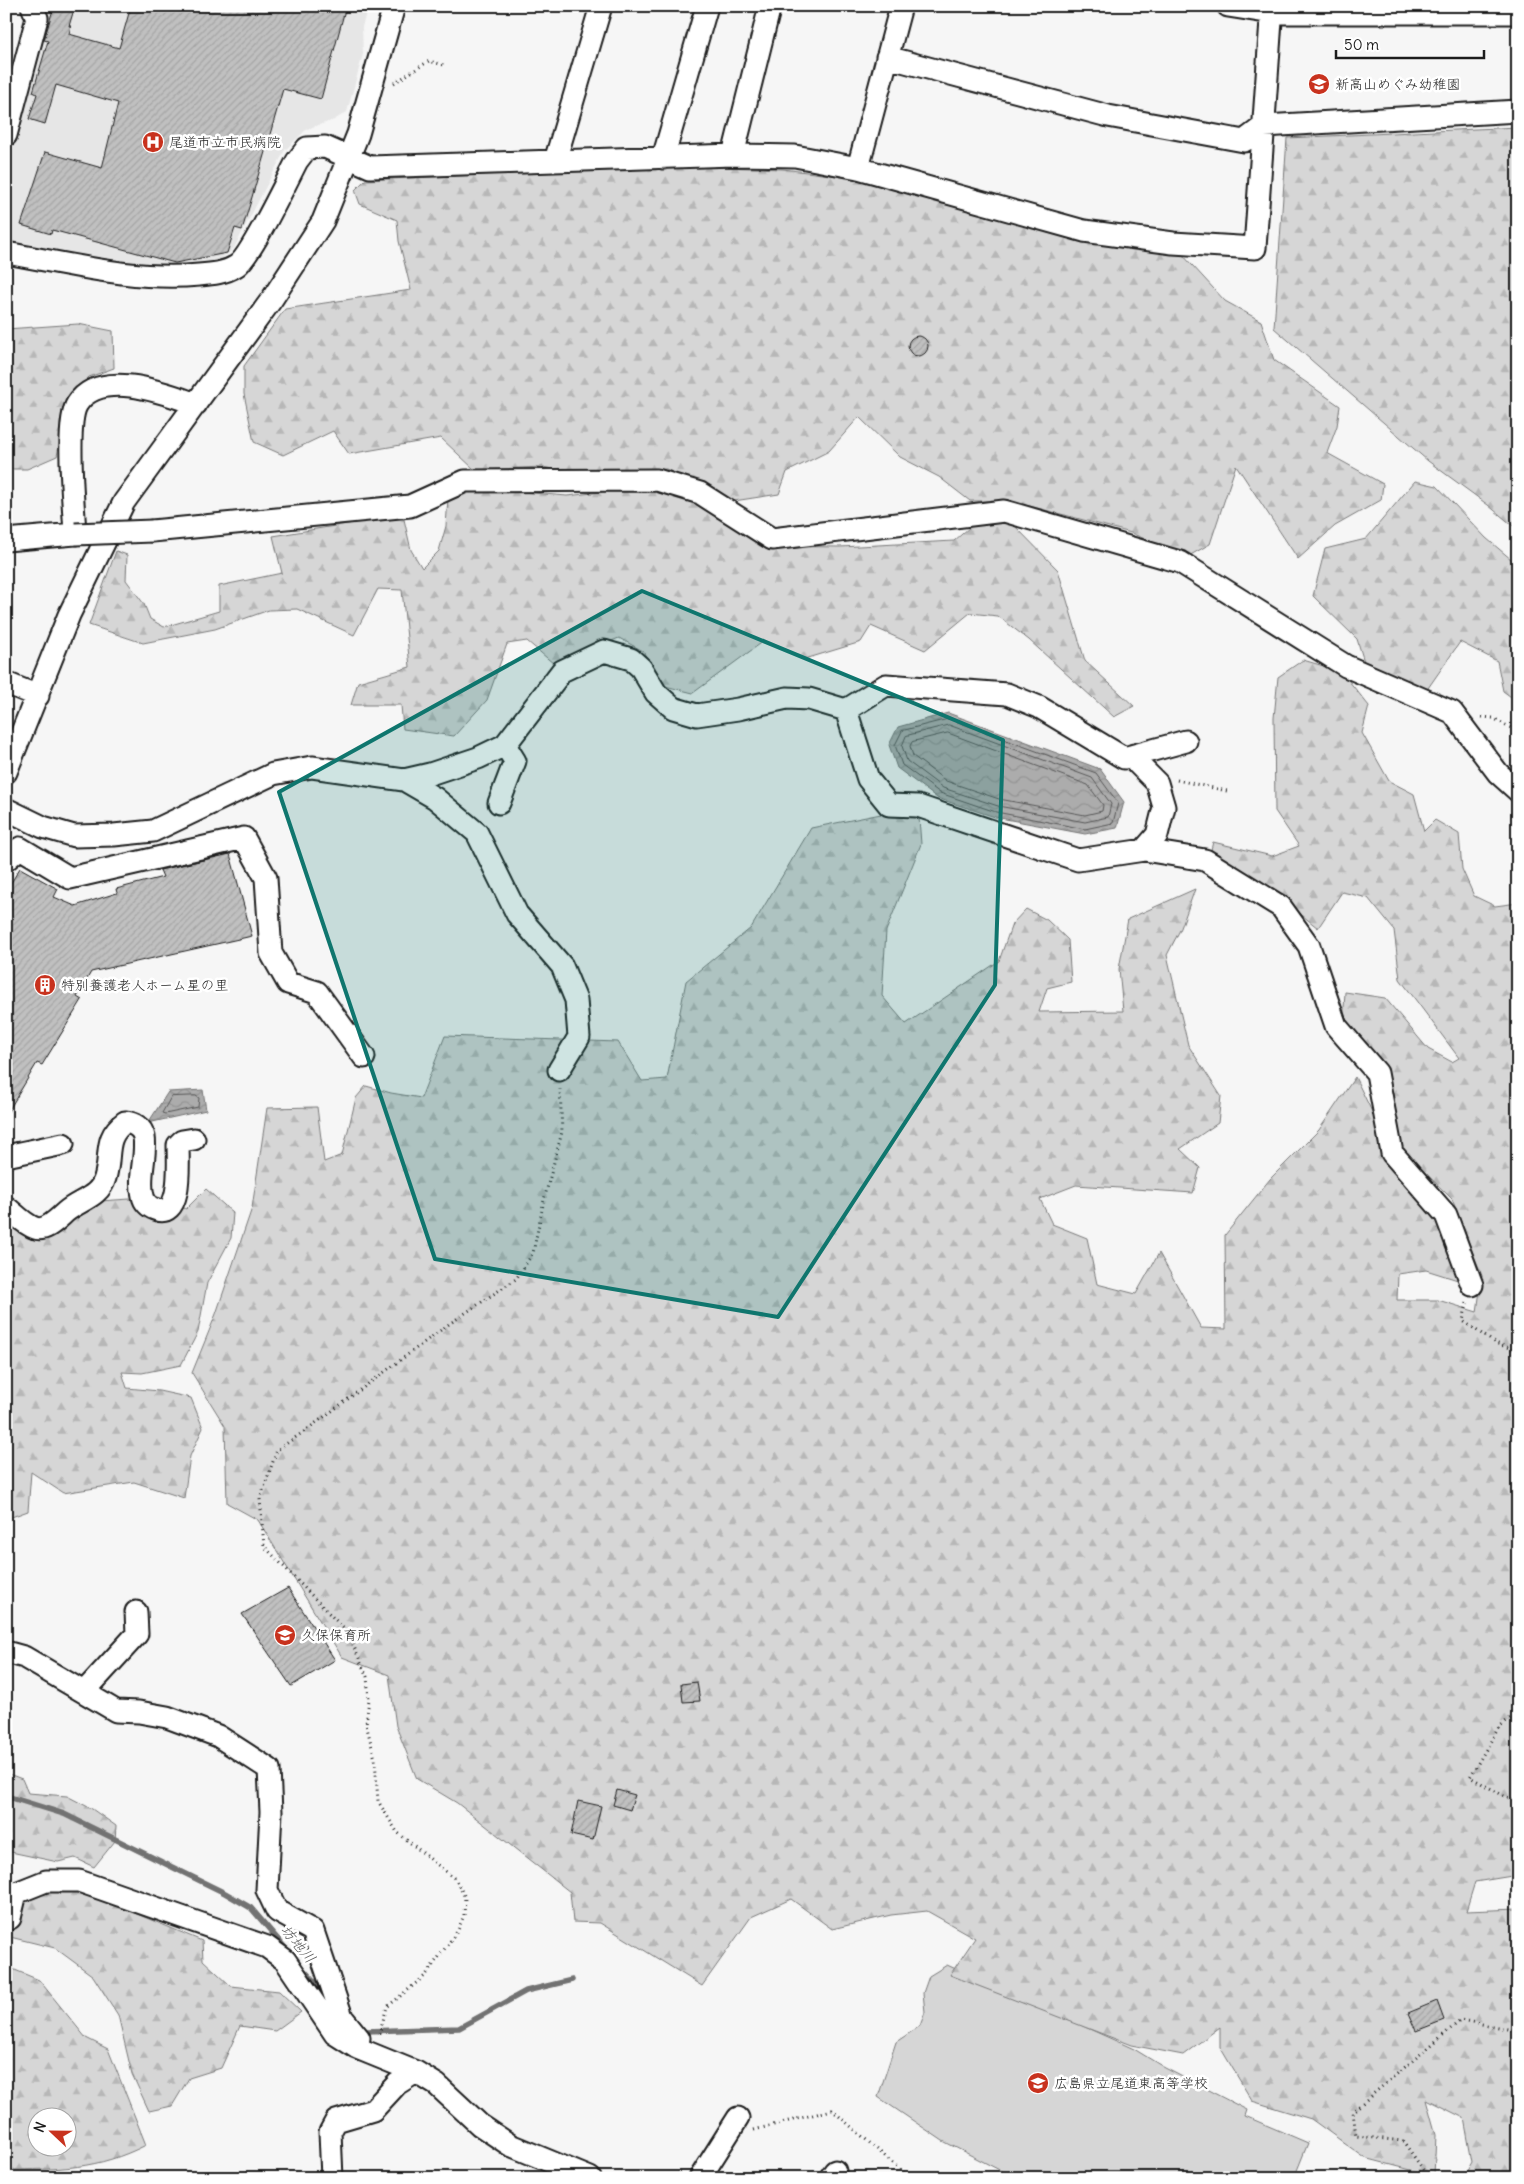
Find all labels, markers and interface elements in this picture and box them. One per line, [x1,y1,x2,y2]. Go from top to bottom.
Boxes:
scale bar [1336,28,1484,60]
text: 50 m [1344,35,1379,54]
school or university icon: 新高山めぐみ幼稚園 [1307,72,1331,96]
place label: 新高山めぐみ幼稚園 [1335,75,1460,93]
hospital icon: 尾道市立市民病院 [141,130,165,154]
place label: 尾道市立市民病院 [169,133,281,151]
building icon: 特別養護老人ホーム星の里 [33,973,57,997]
place label: 特別養護老人ホーム星の里 [61,976,228,994]
school or university icon: 久保保育所 [273,1623,297,1647]
place label: 久保保育所 [301,1626,371,1644]
water label: 坊地川 [277,1920,320,1967]
school or university icon: 広島県立尾道東高等学校 [1026,2071,1050,2095]
place label: 広島県立尾道東高等学校 [1054,2074,1208,2092]
north arrow [28,2106,78,2156]
text: N [30,2119,50,2135]

